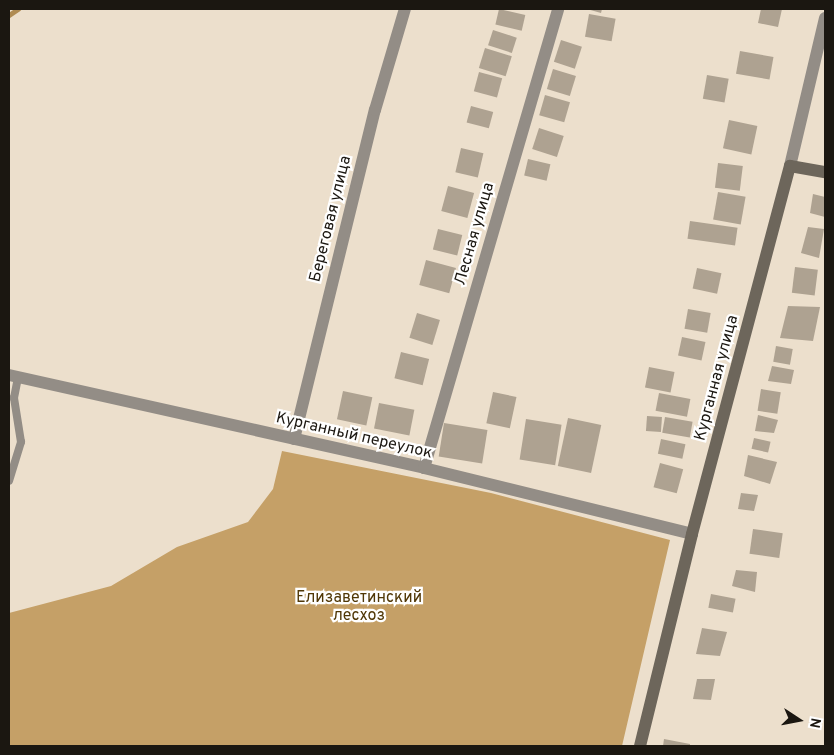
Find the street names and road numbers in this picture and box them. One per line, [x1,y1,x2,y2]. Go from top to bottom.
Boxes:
street label: Береговая улица [306,154,356,284]
street label: Лесная улица [451,180,499,288]
street label: Курганная улица [691,313,743,443]
street label: Курганный переулок [274,409,434,463]

